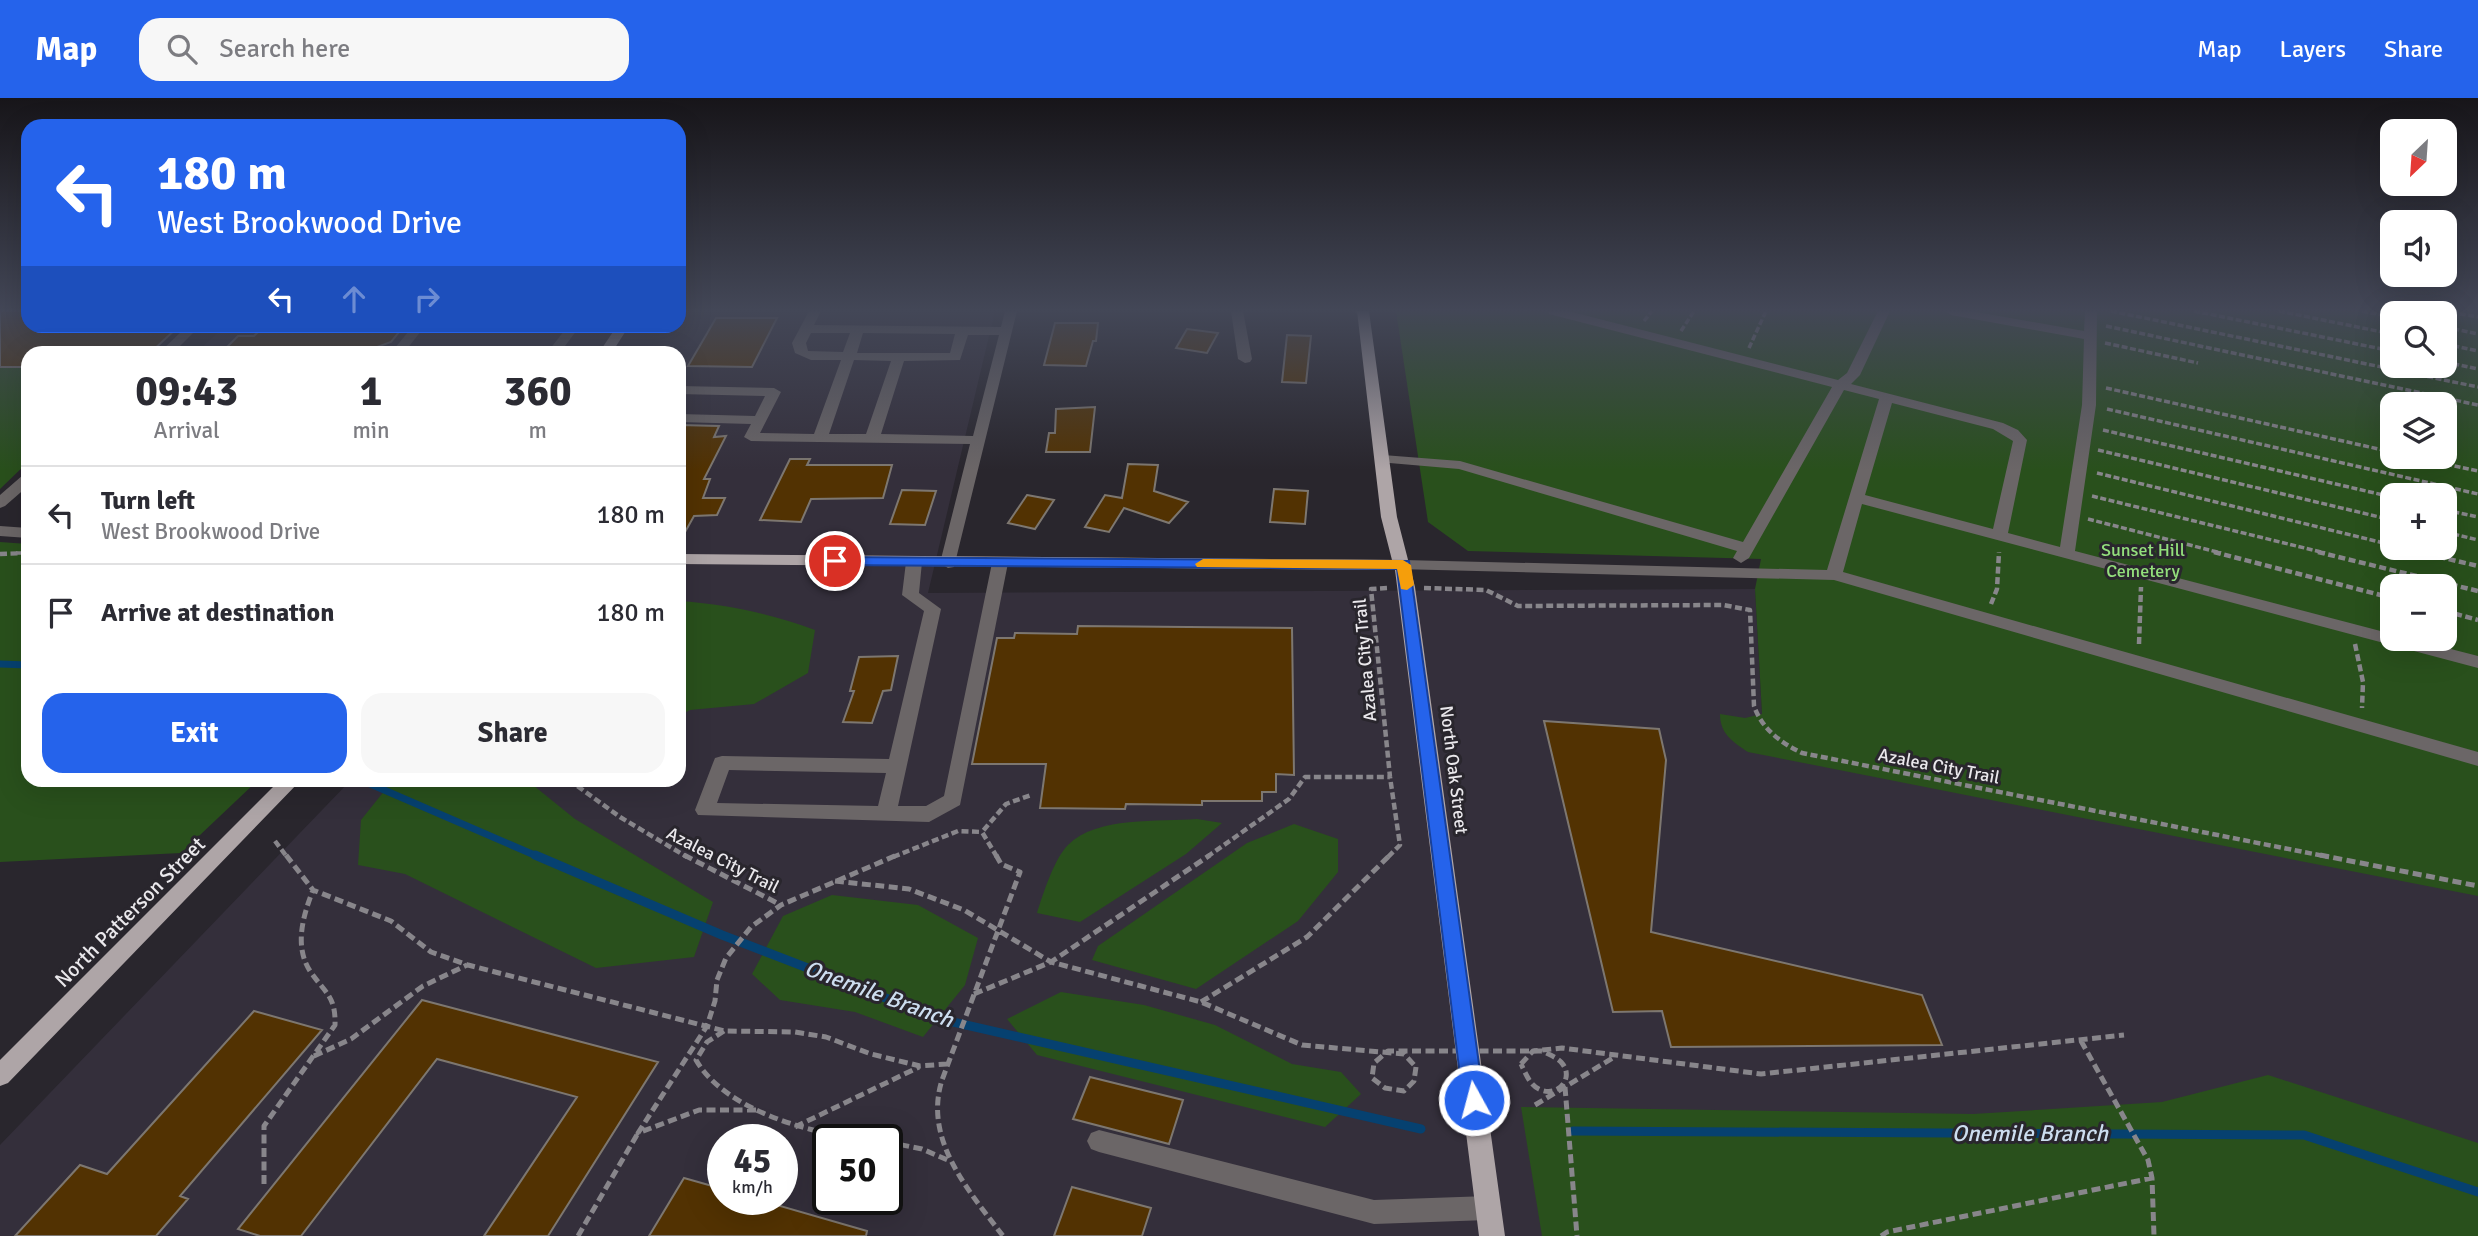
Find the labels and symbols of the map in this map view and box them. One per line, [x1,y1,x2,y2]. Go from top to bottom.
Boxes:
north arrow [2380,119,2457,196]
pin [805,531,865,591]
park label: Sunset Hill Cemetery [2101,539,2185,582]
street label: Azalea City Trail [1349,597,1381,723]
street label: North Oak Street [1435,705,1473,835]
street label: Azalea City Trail [1876,743,2002,789]
street label: Azalea City Trail [663,822,783,898]
street label: North Patterson Street [49,831,211,993]
water label: Onemile Branch [801,954,959,1035]
position arrow [1437,1063,1511,1137]
water label: Onemile Branch [1952,1119,2110,1148]
speed limit sign: 50 [812,1124,903,1215]

